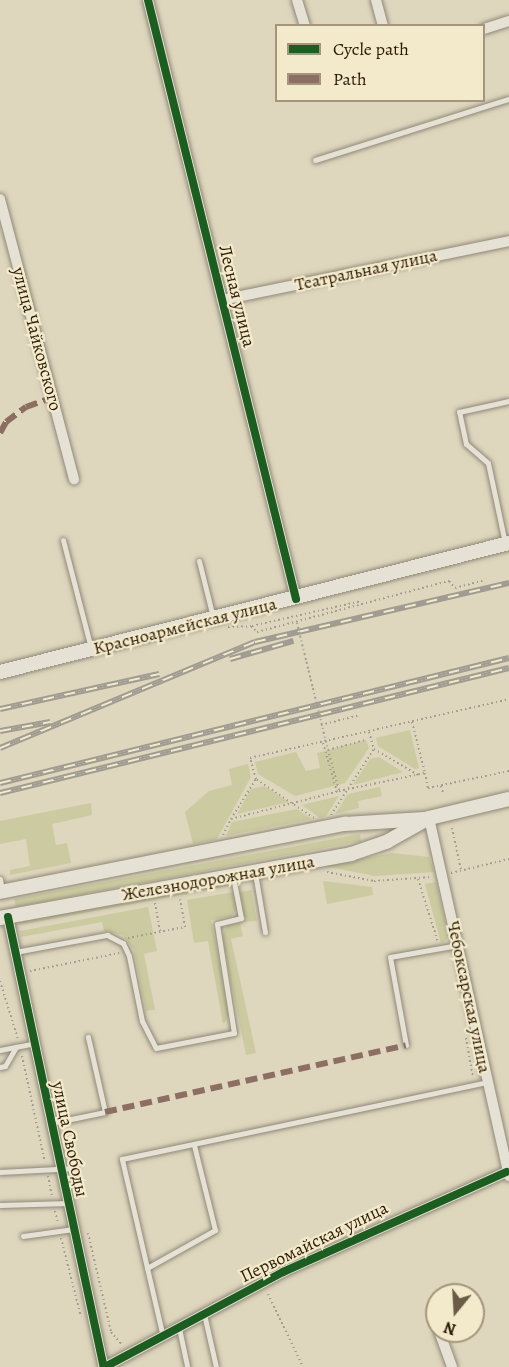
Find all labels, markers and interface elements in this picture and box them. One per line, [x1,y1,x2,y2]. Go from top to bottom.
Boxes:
legend [275,24,485,102]
text: Cycle path [333,37,409,61]
text: Path [333,67,367,91]
street label: Лесная улица [214,243,260,349]
street label: Театральная улица [293,244,439,296]
street label: улица Чайковского [7,265,67,413]
street label: Красноармейская улица [91,593,279,659]
street label: Железнодорожная улица [120,850,316,906]
street label: Чебоксарская улица [442,919,496,1075]
street label: улица Свободы [47,1079,93,1199]
street label: Первомайская улица [236,1197,392,1287]
north arrow [425,1283,485,1343]
text: N [441,1316,459,1340]

